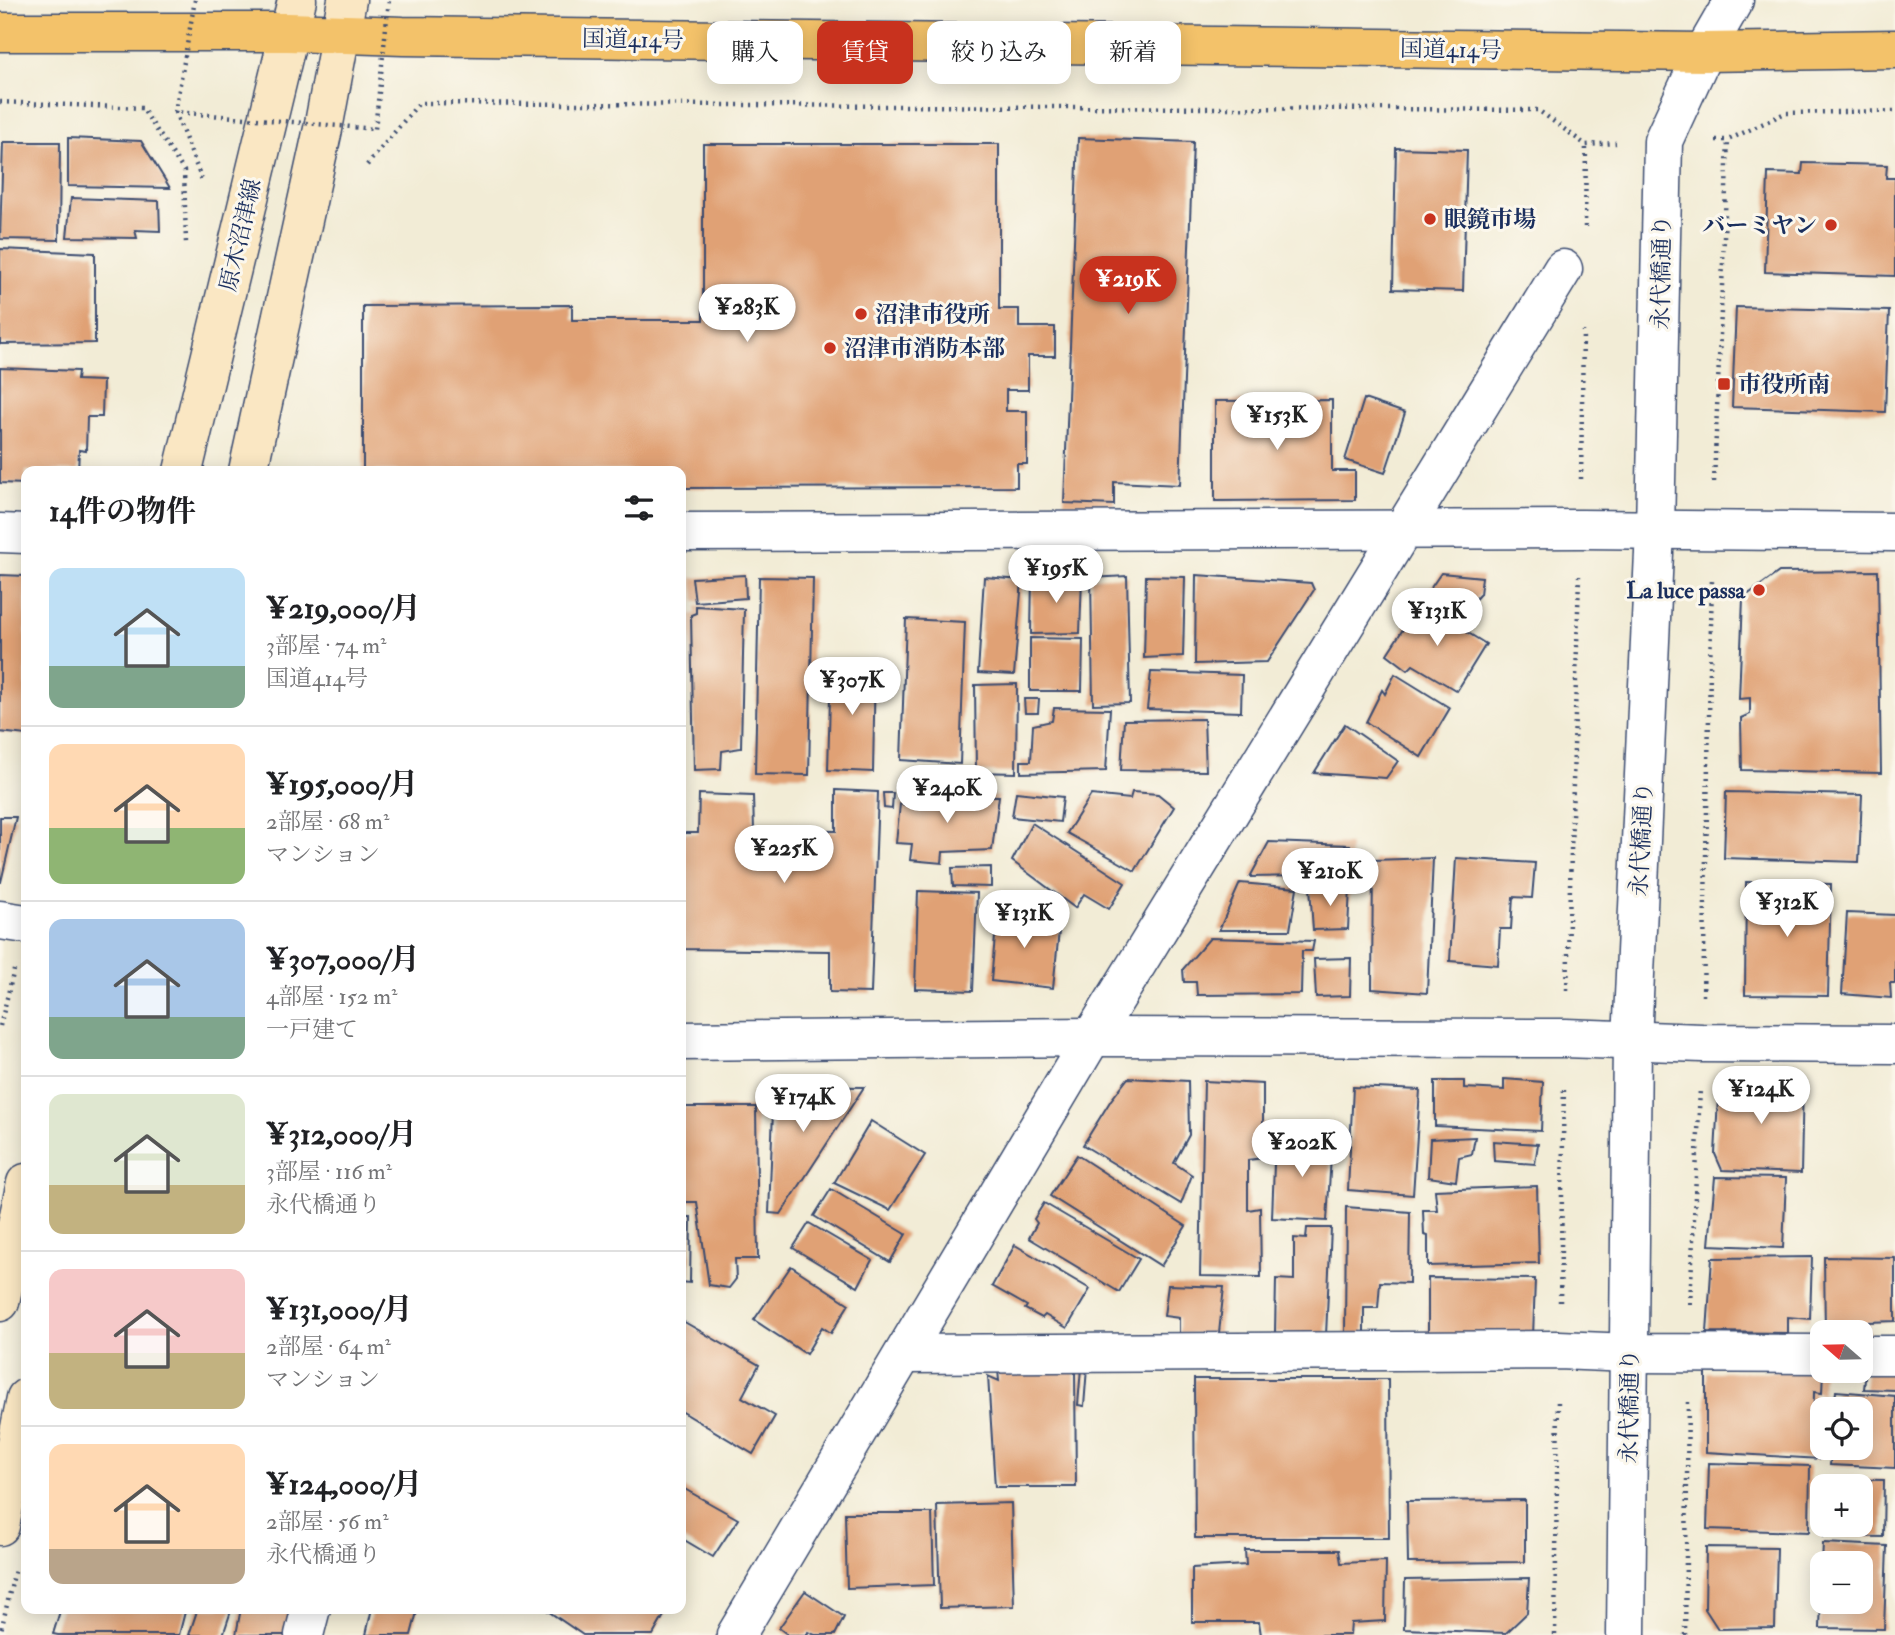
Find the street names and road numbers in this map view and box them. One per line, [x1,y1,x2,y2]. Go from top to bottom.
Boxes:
street label: 国道414号 [582,24,684,55]
street label: 国道414号 [1400,34,1502,65]
street label: 原木沼津線 [213,176,268,294]
street label: 永代橋通り [1646,214,1677,330]
street label: 永代橋通り [1624,781,1659,897]
street label: 永代橋通り [1614,1348,1645,1464]

